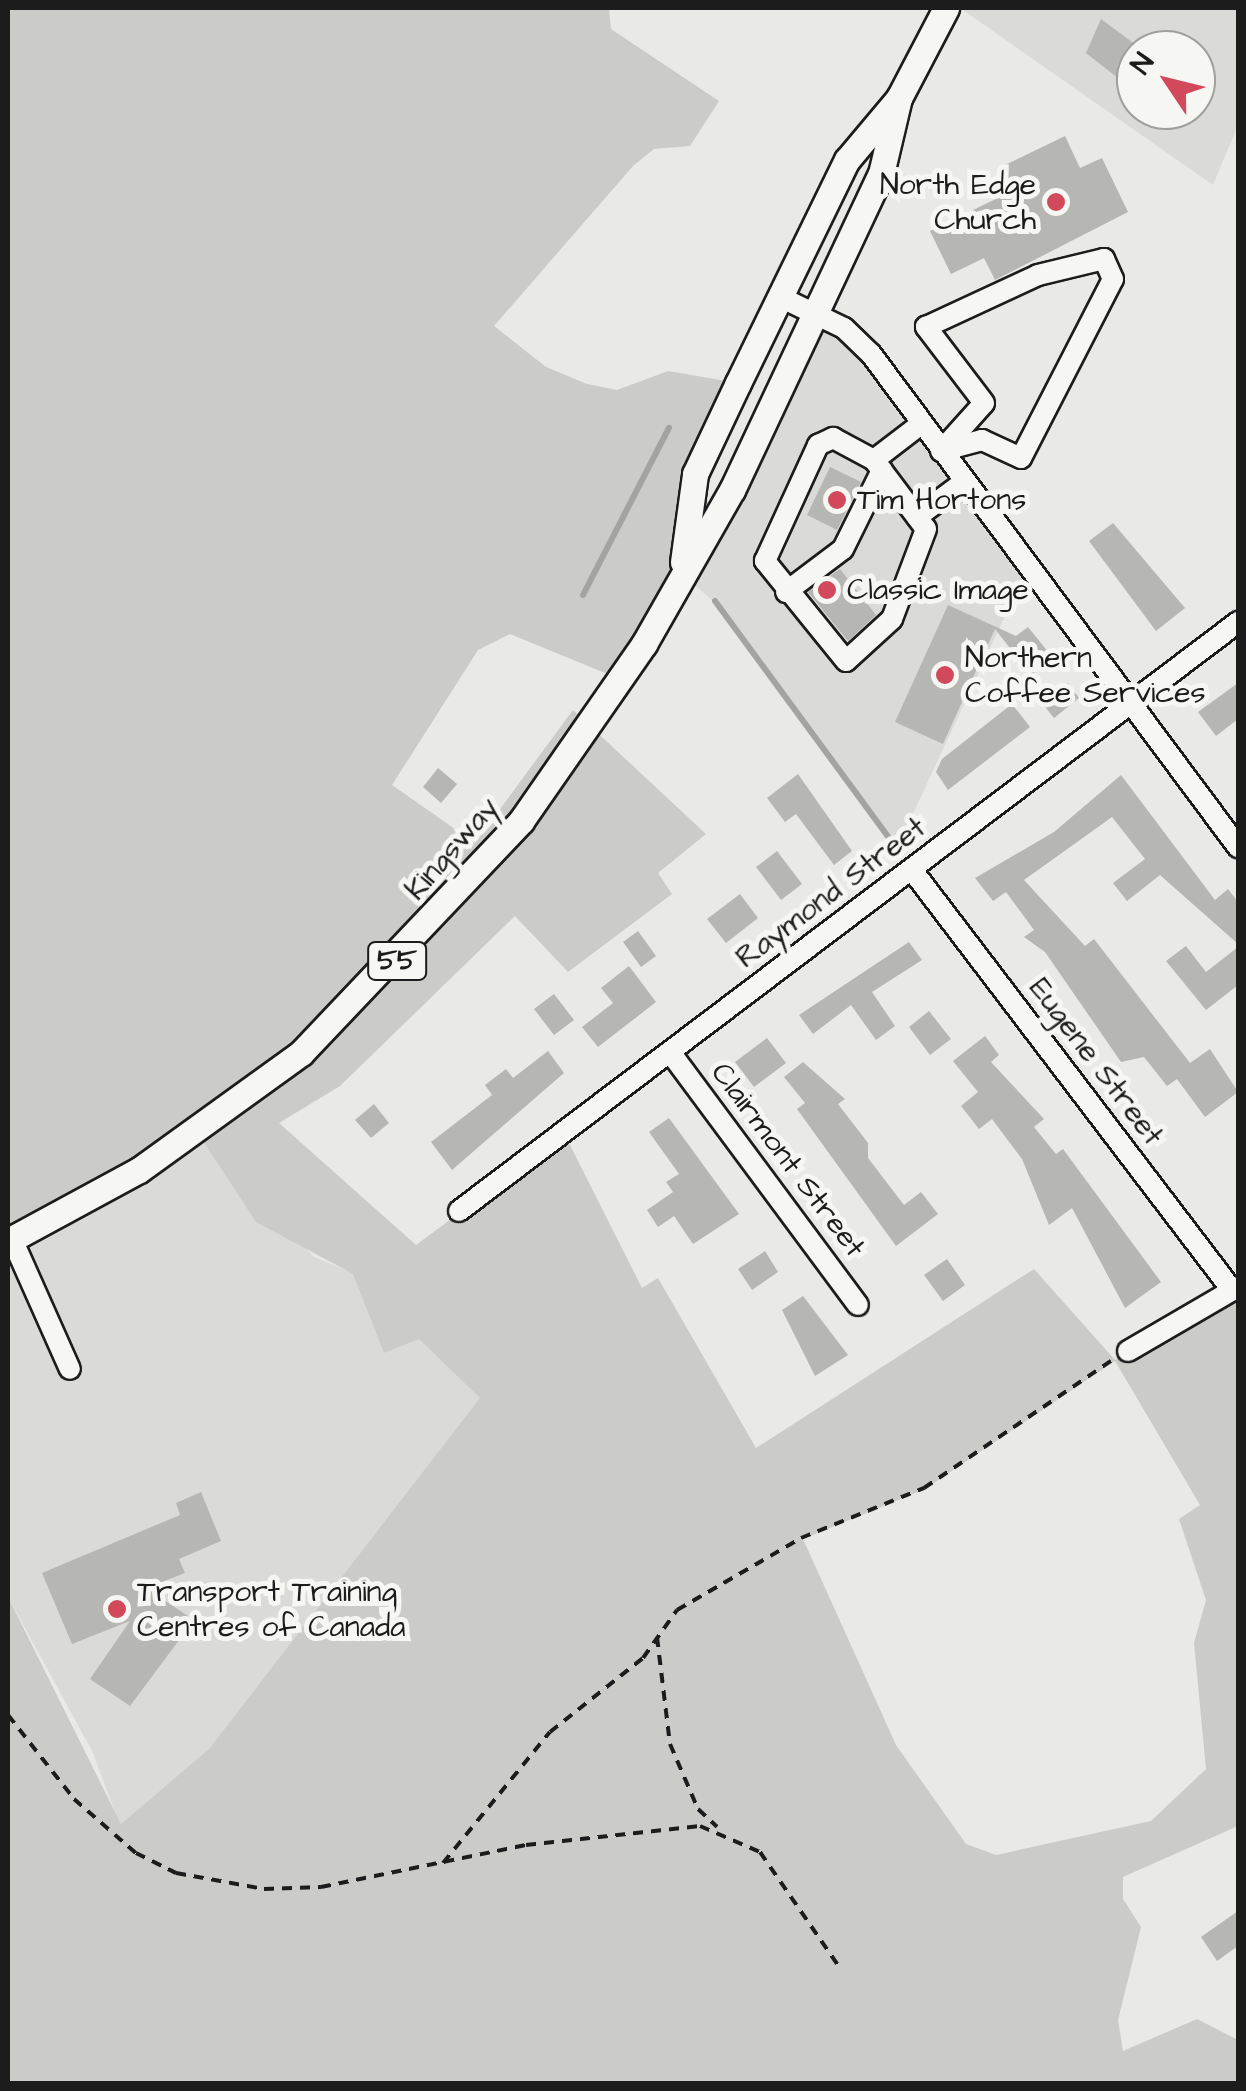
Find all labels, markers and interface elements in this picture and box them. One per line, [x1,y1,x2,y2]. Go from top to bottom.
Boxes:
north arrow [1116,30,1216,130]
text: N [1122,45,1164,82]
place label: North Edge Church [880,167,1036,238]
marker: North Edge Church [1045,191,1067,213]
place label: Tim Hortons [857,482,1026,518]
marker: Tim Hortons [826,489,848,511]
place label: Classic Image [847,572,1029,608]
marker: Classic Image [816,579,838,601]
place label: Northern Coffee Services [965,640,1206,710]
marker: Northern Coffee Services [934,664,956,686]
street label: Kingsway [398,790,506,908]
street label: Raymond Street [729,810,933,976]
road number: 55 [367,938,427,984]
street label: Eugene Street [1021,971,1171,1153]
street label: Clairmont Street [703,1056,873,1264]
place label: Transport Training Centres of Canada [137,1574,406,1644]
marker: Transport Training Centres of Canada [106,1598,128,1620]

